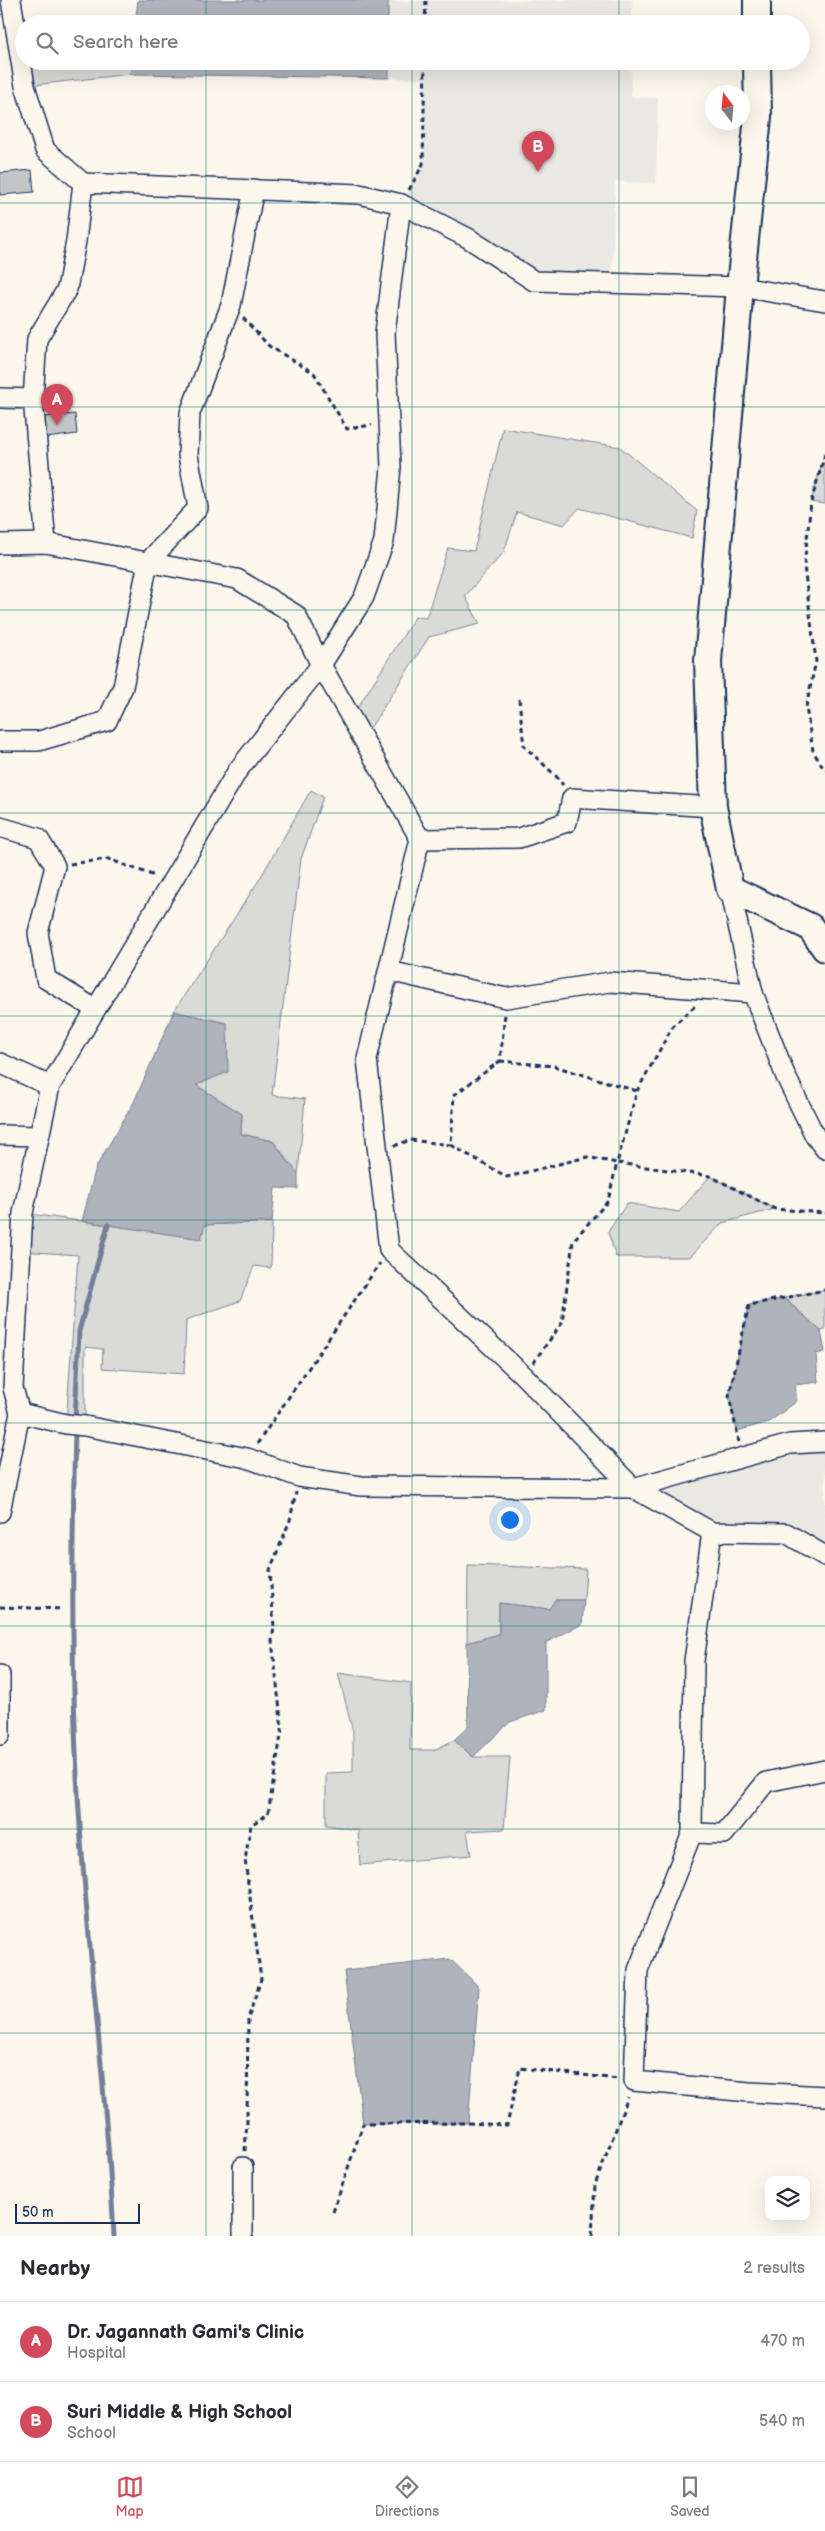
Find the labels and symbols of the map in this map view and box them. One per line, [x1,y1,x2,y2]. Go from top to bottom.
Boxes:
north arrow [705,85,750,130]
pin: B [522,131,554,172]
pin: A [41,384,73,425]
your location [497,1507,523,1533]
scale bar [15,2201,140,2224]

